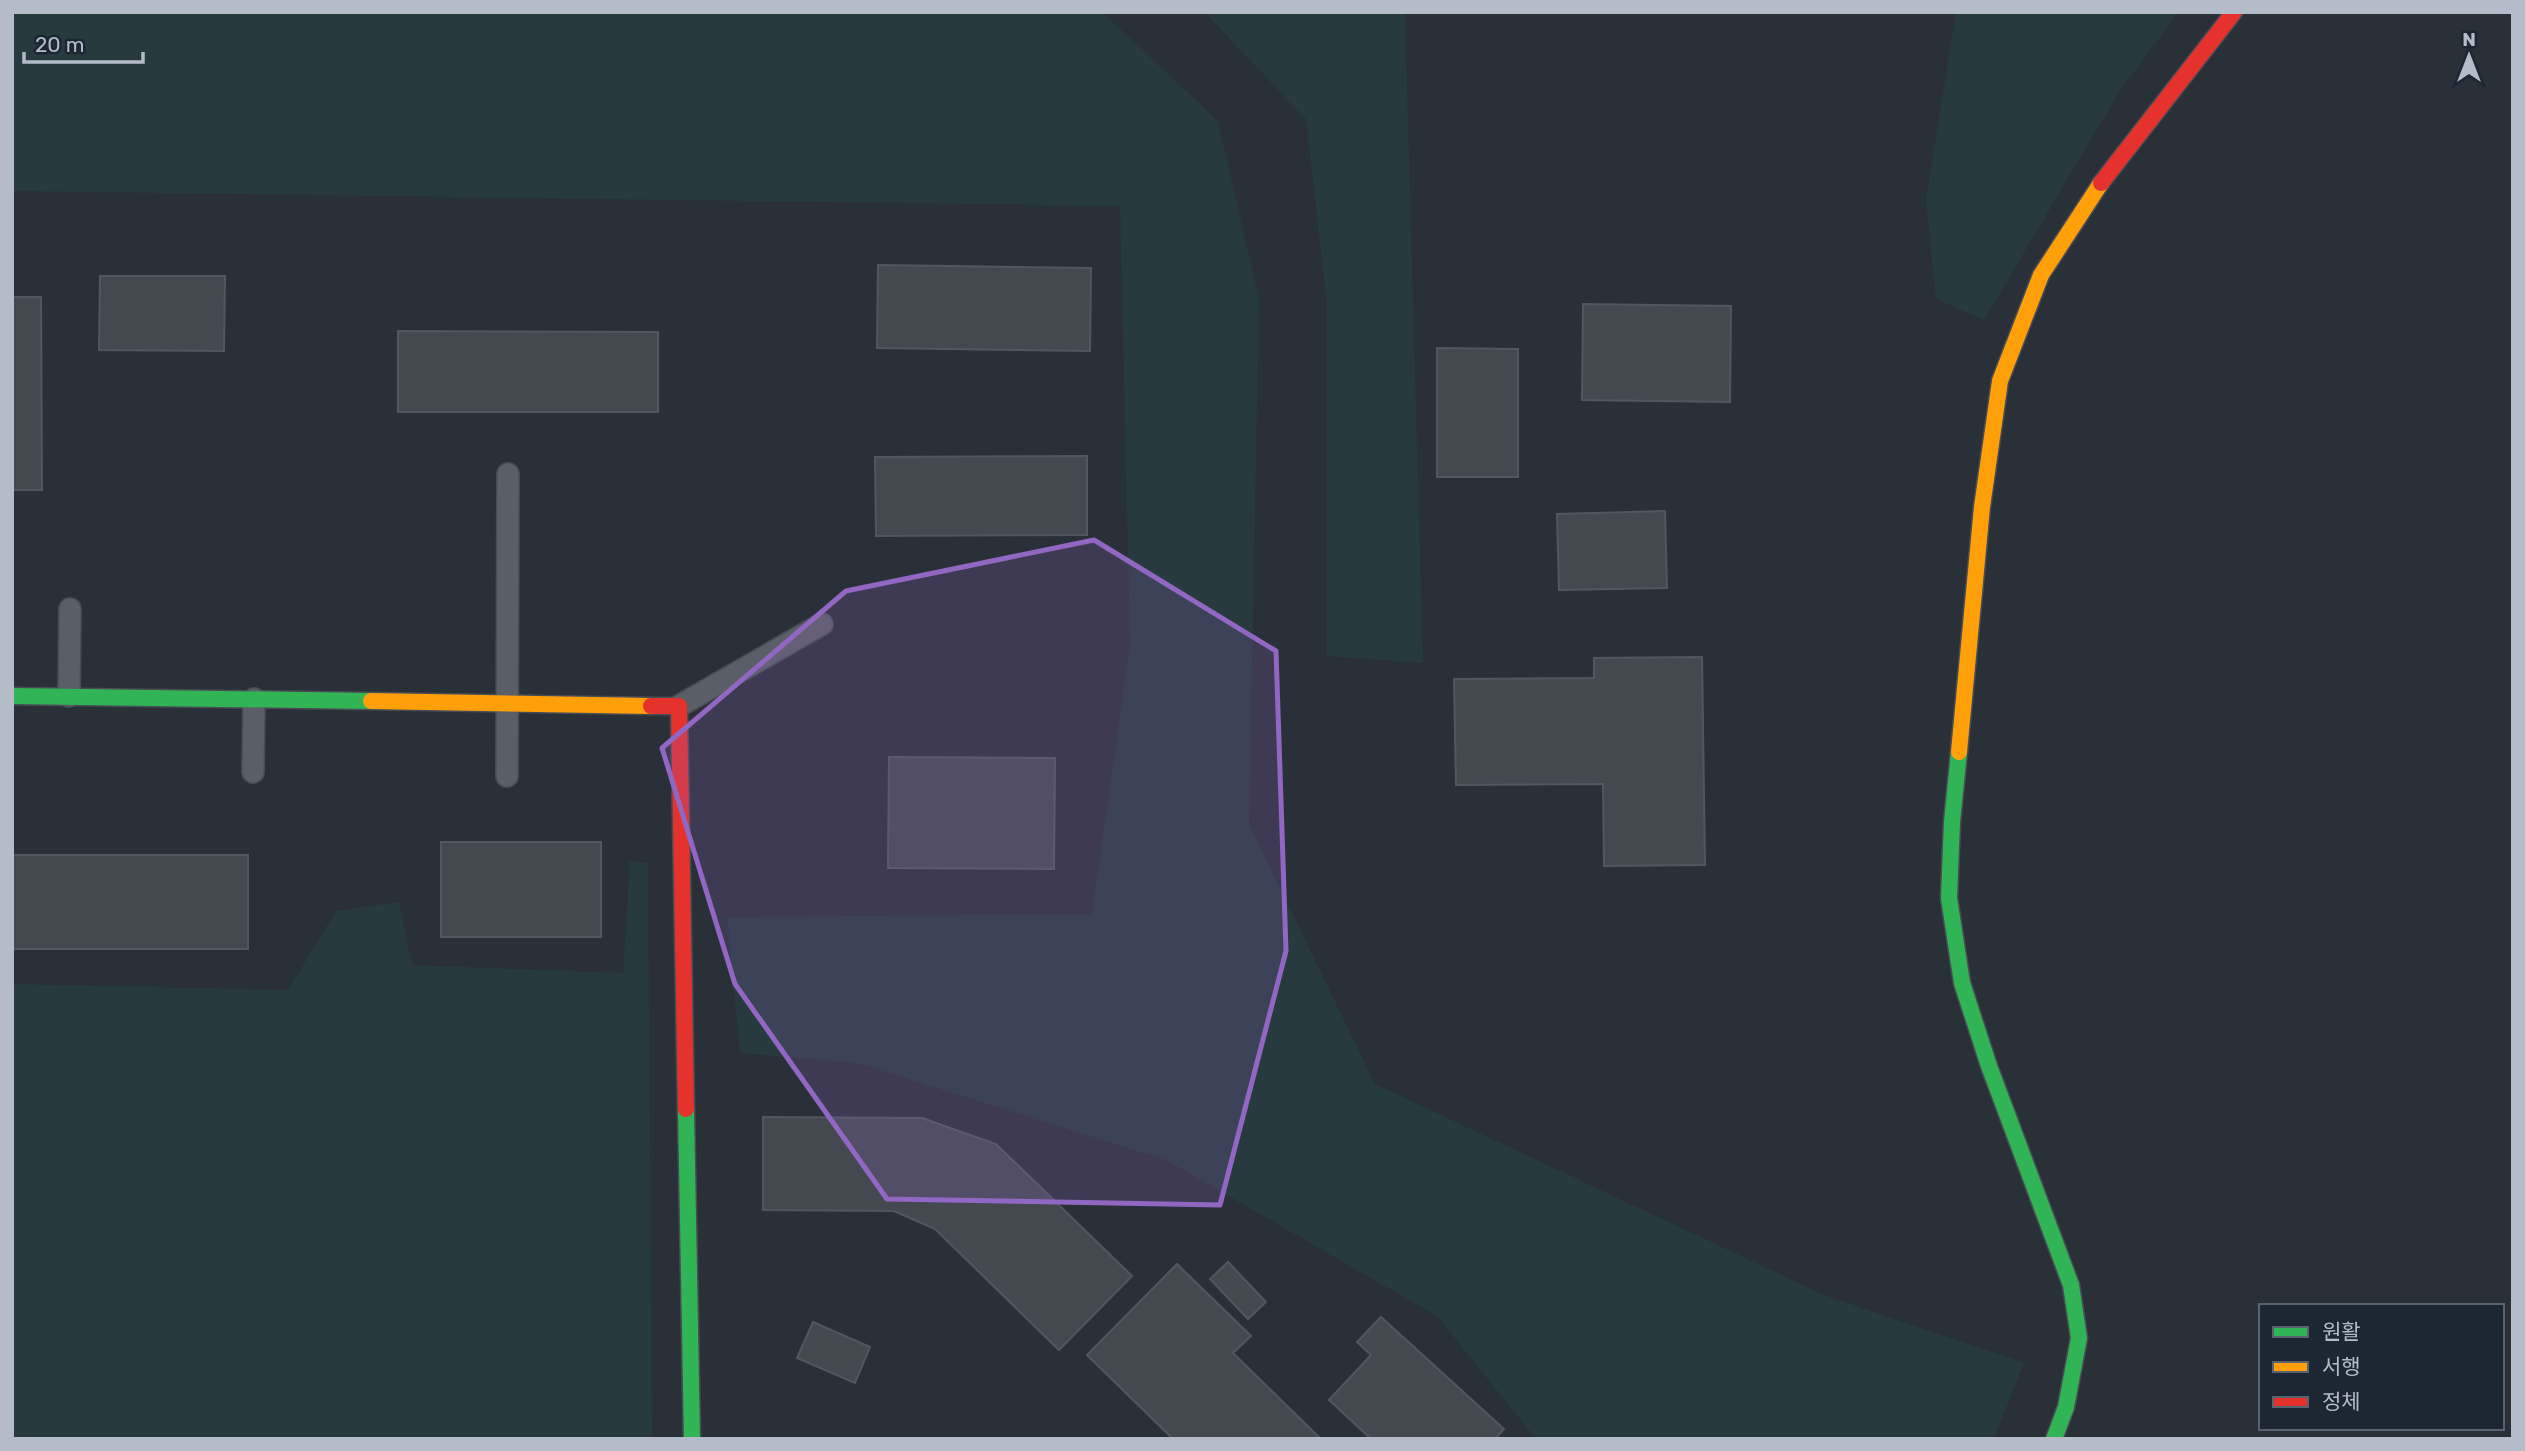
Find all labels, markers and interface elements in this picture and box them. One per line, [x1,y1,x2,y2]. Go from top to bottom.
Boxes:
scale bar [24,21,144,65]
north arrow [2434,21,2504,91]
text: N [2462,28,2476,51]
text: 20 m [35,32,84,57]
legend [2259,1304,2504,1430]
text: 원활 [2322,1319,2361,1344]
text: 서행 [2322,1354,2361,1379]
text: 정체 [2322,1389,2361,1414]

